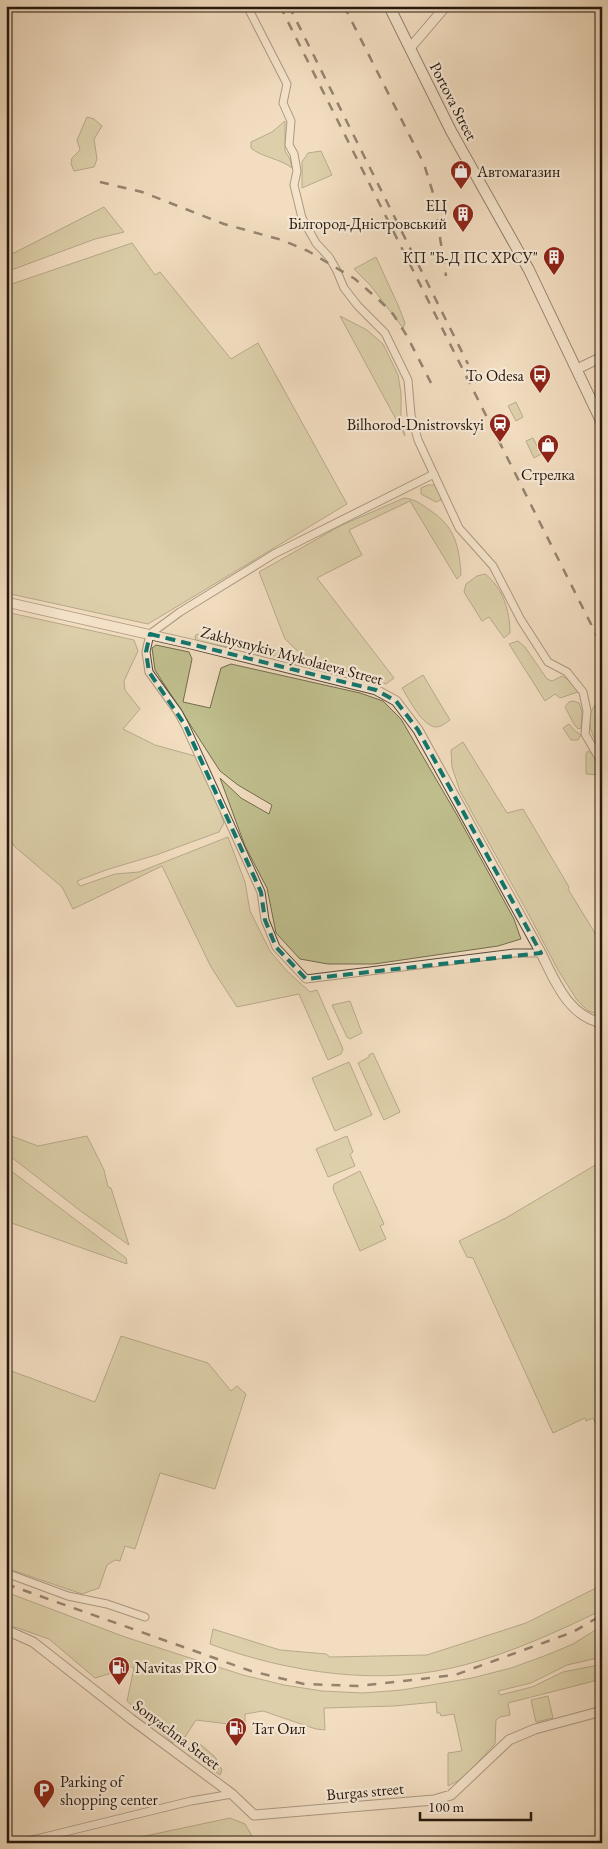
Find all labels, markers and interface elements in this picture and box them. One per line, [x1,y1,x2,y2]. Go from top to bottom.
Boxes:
street label: Portova Street [425,58,482,144]
shop icon: Автомагазин [449,159,473,190]
place label: Автомагазин [476,161,560,182]
place label: ЕЦ Білгород-Дністровський [288,195,448,234]
building icon: ЕЦ Білгород-Дністровський [451,202,475,233]
building icon: КП "Б-Д ПС ХРСУ" [542,245,566,276]
place label: КП "Б-Д ПС ХРСУ" [403,247,538,268]
bus stop icon: To Odesa [528,363,552,394]
place label: To Odesa [466,365,525,386]
station icon: Bilhorod-Dnistrovskyi [488,412,512,443]
place label: Bilhorod-Dnistrovskyi [347,414,484,435]
shop icon: Стрелка [536,433,560,464]
place label: Стрелка [521,464,576,485]
street label: Zakhysnykiv Mykolaieva Street [199,621,385,690]
fuel station icon: Navitas PRO [107,1655,131,1686]
place label: Navitas PRO [135,1657,217,1678]
street label: Sonyachna Street [129,1695,225,1774]
fuel station icon: Тат Оил [224,1716,248,1747]
place label: Тат Оил [252,1718,306,1739]
place label: Parking of shopping center [60,1771,159,1810]
parking icon: Parking of shopping center [32,1778,56,1809]
street label: Burgas street [325,1778,405,1805]
scale bar [420,1789,532,1821]
text: 100 m [428,1797,465,1816]

